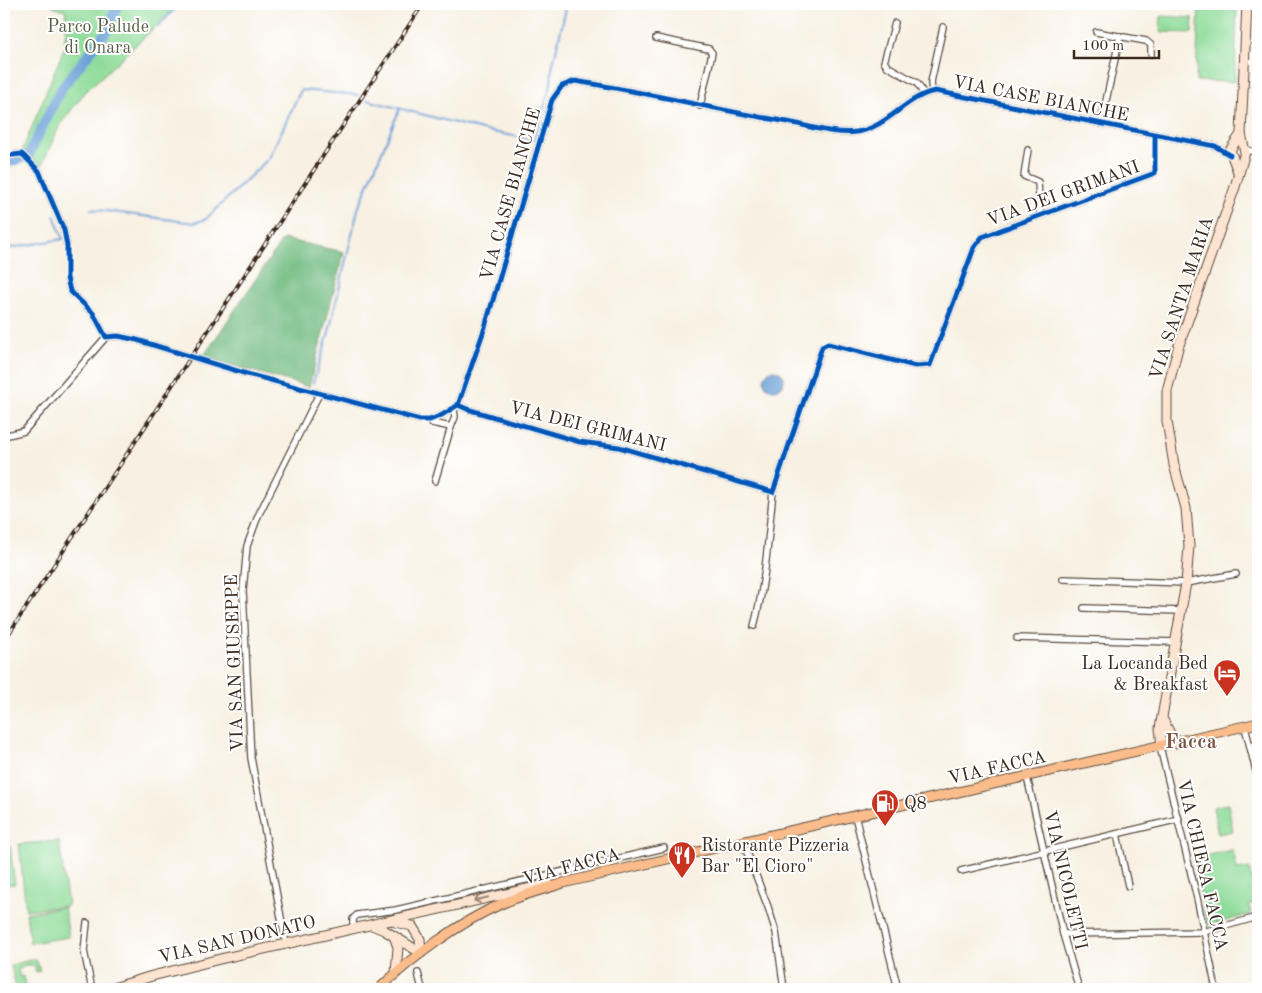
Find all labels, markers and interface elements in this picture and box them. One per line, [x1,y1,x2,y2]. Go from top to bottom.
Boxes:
park label: Parco Palude di Onara [47,18,149,57]
scale bar [1074,28,1160,60]
text: 100 m [1082,39,1124,54]
street label: VIA CASE BIANCHE [951,73,1130,125]
street label: VIA CASE BIANCHE [478,106,544,283]
street label: VIA DEI GRIMANI [985,158,1142,230]
street label: VIA SANTA MARIA [1147,214,1217,382]
street label: VIA DEI GRIMANI [507,399,668,455]
street label: VIA SAN GIUSEPPE [223,574,247,752]
place label: La Locanda Bed & Breakfast [1081,655,1208,694]
hotel icon: La Locanda Bed & Breakfast [1212,658,1242,697]
district label: Facca [1165,733,1217,753]
street label: VIA FACCA [946,748,1048,788]
street label: VIA CHIESA FACCA [1174,778,1231,953]
fuel station icon: Q8 [870,788,900,827]
place label: Q8 [904,795,927,813]
street label: VIA NICOLETTI [1040,809,1090,952]
place label: Ristorante Pizzeria Bar "El Cioro" [701,837,850,876]
restaurant icon: Ristorante Pizzeria Bar "El Cioro" [667,840,697,879]
street label: VIA FACCA [521,845,622,889]
one-way arrow [474,895,490,904]
street label: VIA SAN DONATO [157,913,318,967]

